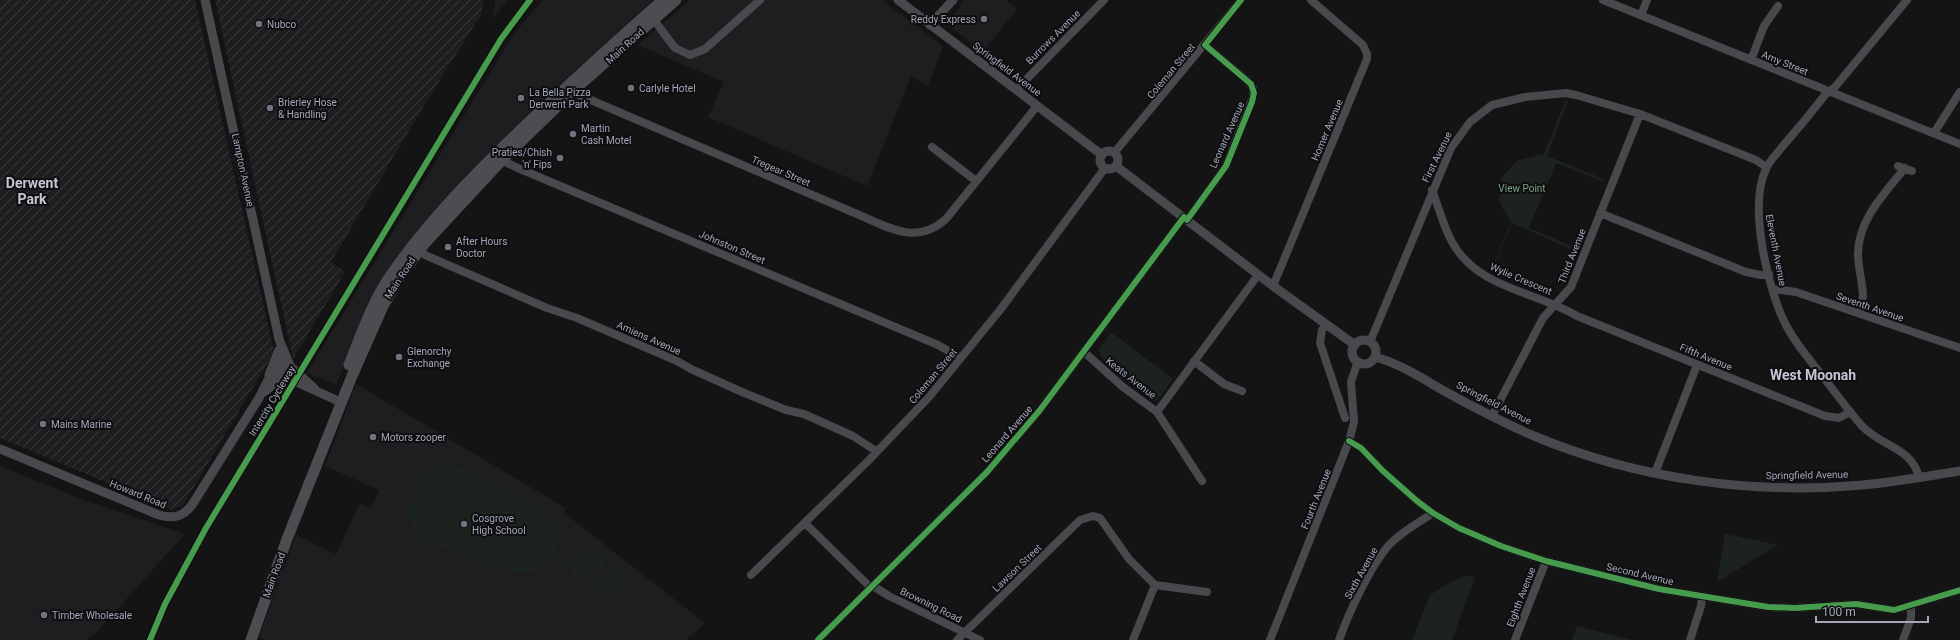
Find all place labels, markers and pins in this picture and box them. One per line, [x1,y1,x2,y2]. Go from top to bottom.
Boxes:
place label: Reddy Express [911,14,976,25]
marker: Reddy Express [979,14,989,24]
marker: Nubco [254,19,264,29]
place label: Nubco [267,19,296,30]
marker: Carlyle Hotel [626,83,636,93]
place label: Carlyle Hotel [639,83,696,94]
place label: La Bella Pizza Derwent Park [529,87,591,110]
marker: La Bella Pizza Derwent Park [516,93,526,103]
place label: Brierley Hose & Handling [278,97,337,120]
marker: Brierley Hose & Handling [265,103,275,113]
place label: Martin Cash Motel [581,123,632,146]
marker: Martin Cash Motel [568,129,578,139]
place label: Praties/Chish 'n' Fips [492,147,552,170]
marker: Praties/Chish 'n' Fips [555,153,565,163]
place label: After Hours Doctor [456,236,507,259]
marker: After Hours Doctor [443,242,453,252]
place label: Glenorchy Exchange [407,346,452,369]
marker: Glenorchy Exchange [394,352,404,362]
marker: Mains Marine [38,419,48,429]
place label: Mains Marine [51,419,112,430]
marker: Motors zooper [368,432,378,442]
place label: Motors zooper [381,432,447,443]
place label: Cosgrove High School [472,513,526,536]
marker: Cosgrove High School [459,519,469,529]
marker: Timber Wholesale [39,610,49,620]
place label: Timber Wholesale [52,610,132,621]

